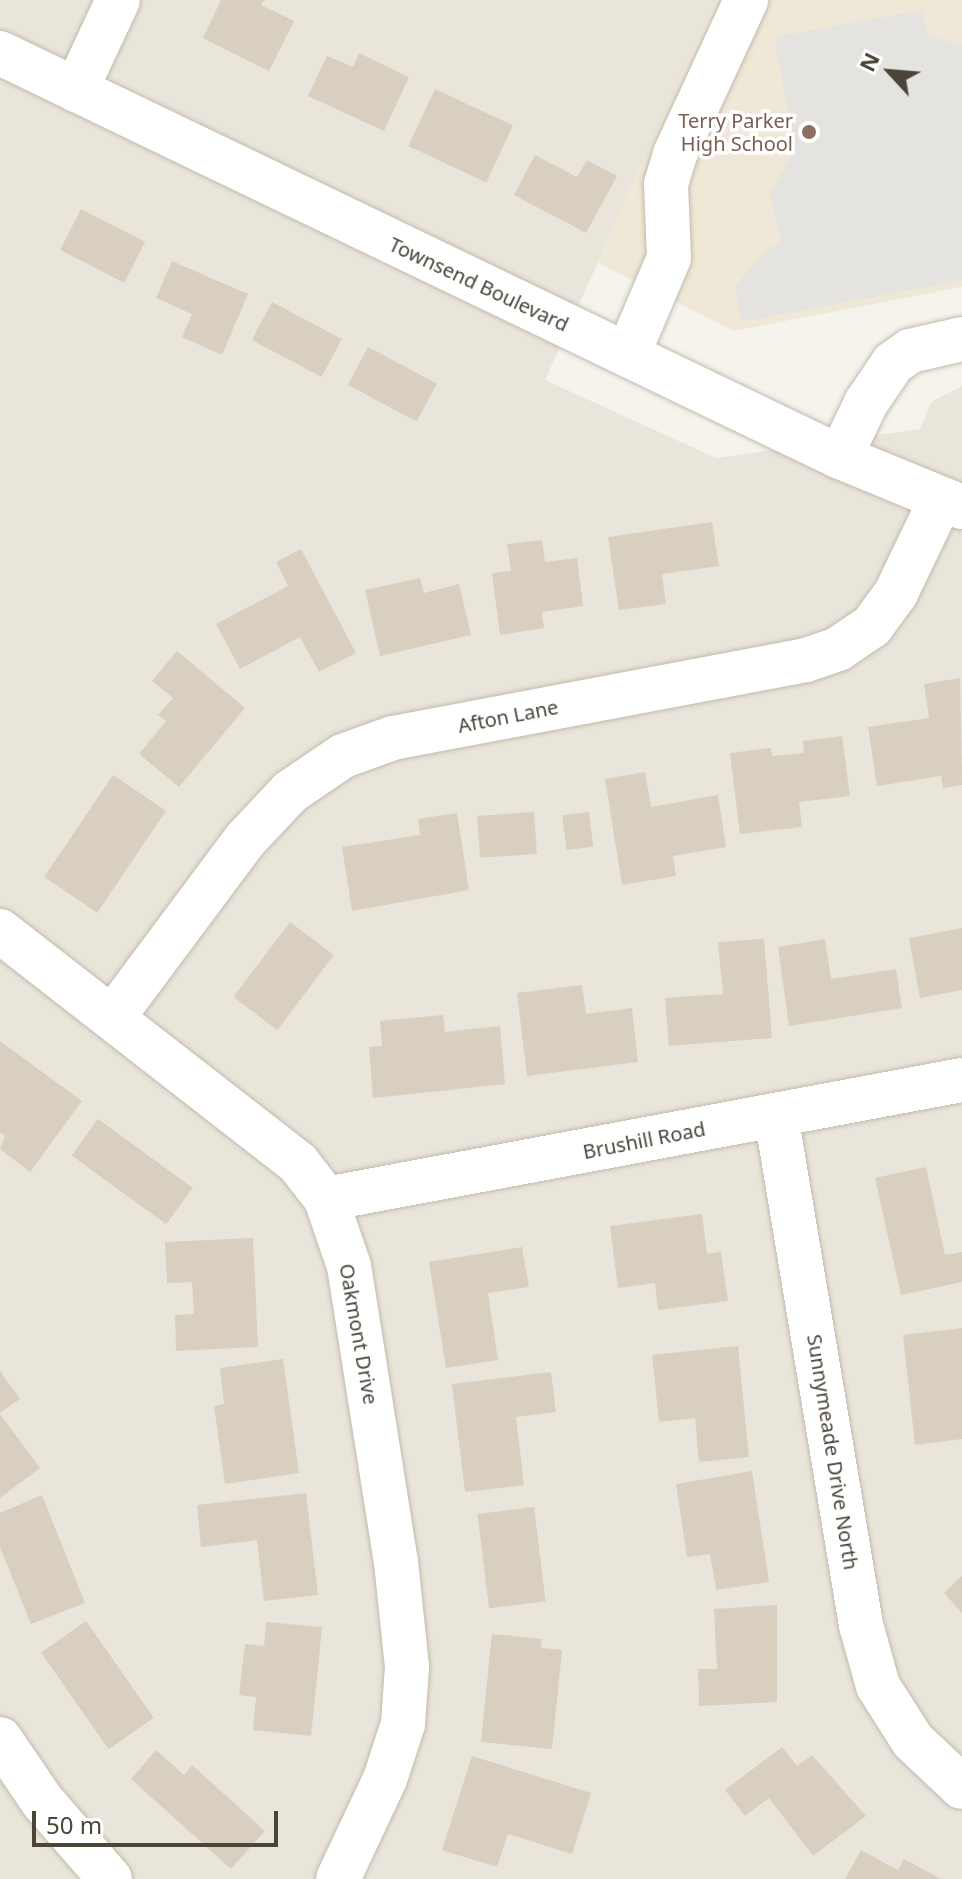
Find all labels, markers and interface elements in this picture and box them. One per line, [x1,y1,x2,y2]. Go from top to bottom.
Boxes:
north arrow [850,32,930,112]
text: N [851,47,886,76]
place label: Terry Parker High School [678,108,793,155]
marker: Terry Parker High School [800,123,818,141]
street label: Townsend Boulevard [385,232,573,336]
street label: Afton Lane [456,695,560,737]
street label: Brushill Road [581,1116,707,1164]
street label: Oakmont Drive [335,1262,383,1406]
street label: Sunnymeade Drive North [803,1333,863,1571]
scale bar [36,1795,282,1845]
text: 50 m [46,1808,102,1841]

